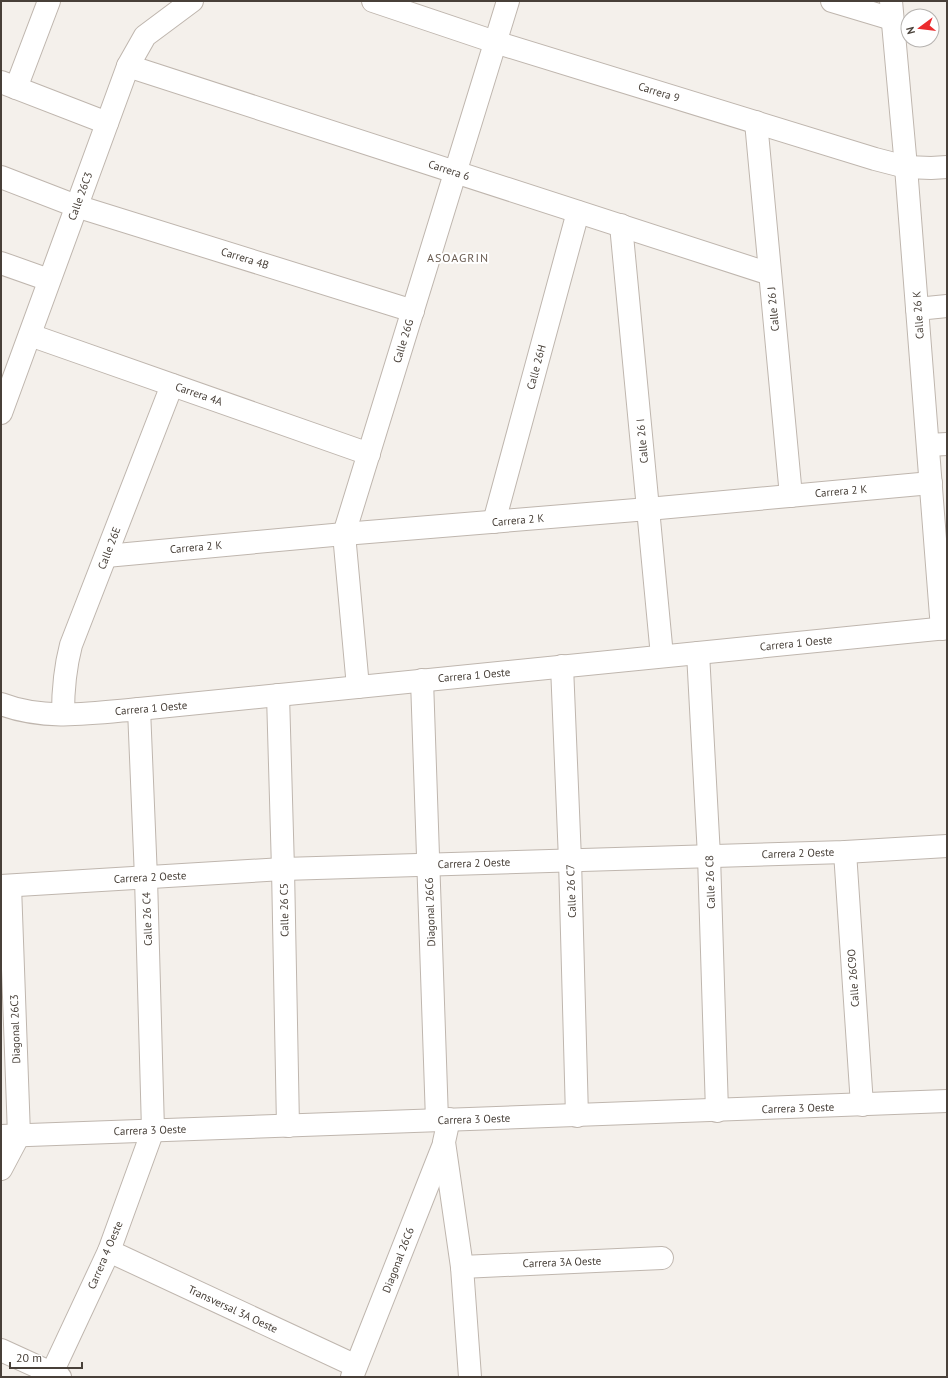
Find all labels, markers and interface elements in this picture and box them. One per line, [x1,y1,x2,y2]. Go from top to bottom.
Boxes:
north arrow [900,8,940,48]
text: N [903,25,918,36]
street label: Carrera 9 [637,79,681,105]
street label: Carrera 6 [427,157,471,183]
street label: Calle 26C3 [65,170,95,222]
street label: Carrera 4B [219,244,271,272]
district label: ASOAGRIN [427,250,489,265]
street label: Calle 26 J [764,286,782,332]
street label: Calle 26 K [909,290,927,339]
street label: Calle 26G [390,317,416,365]
street label: Calle 26H [523,343,549,391]
street label: Carrera 4A [173,379,225,409]
street label: Calle 26 I [633,418,651,464]
street label: Carrera 2 K [814,482,868,500]
street label: Carrera 2 K [491,511,545,529]
street label: Calle 26E [95,525,124,571]
street label: Carrera 2 K [169,538,223,556]
street label: Carrera 1 Oeste [759,632,833,654]
street label: Carrera 1 Oeste [437,665,511,685]
street label: Carrera 1 Oeste [114,698,188,718]
street label: Carrera 2 Oeste [761,845,835,861]
street label: Carrera 2 Oeste [437,855,511,871]
street label: Calle 26 C8 [702,855,718,909]
street label: Calle 26 C7 [563,864,579,918]
street label: Carrera 2 Oeste [113,868,187,886]
street label: Diagonal 26C6 [422,877,438,947]
street label: Calle 26 C5 [277,883,291,937]
street label: Calle 26 C4 [139,892,155,946]
street label: Calle 26C9O [844,948,862,1008]
street label: Diagonal 26C3 [7,994,23,1064]
street label: Carrera 3 Oeste [761,1100,835,1116]
street label: Carrera 3 Oeste [437,1111,511,1127]
street label: Carrera 3 Oeste [113,1122,187,1138]
street label: Carrera 4 Oeste [84,1218,126,1291]
street label: Diagonal 26C6 [379,1225,417,1295]
street label: Carrera 3A Oeste [522,1254,602,1270]
street label: Transversal 3A Oeste [186,1282,280,1336]
scale bar [10,1344,82,1370]
text: 20 m [16,1350,42,1365]

